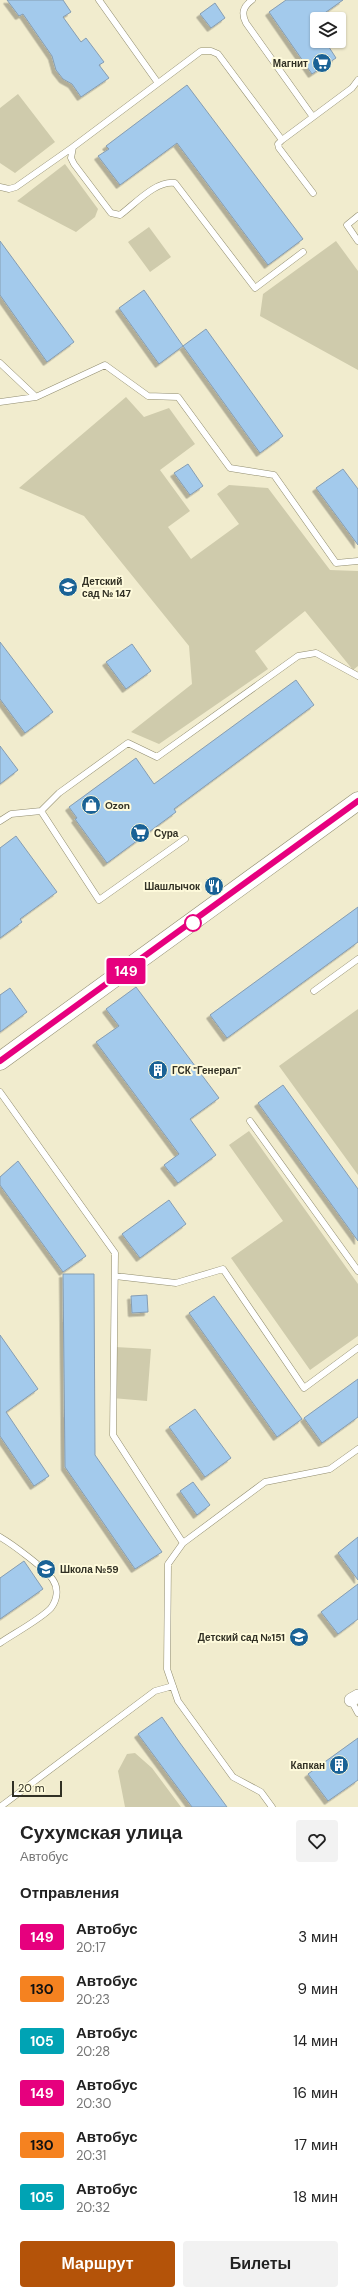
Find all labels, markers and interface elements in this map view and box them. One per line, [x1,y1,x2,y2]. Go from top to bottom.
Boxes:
map controls [310,12,346,48]
button: layers [310,12,346,48]
supermarket icon: Магнит [311,52,333,74]
place label: Магнит [273,57,308,70]
place label: Детский сад № 147 [82,575,132,600]
school or university icon: Детский сад № 147 [57,576,79,598]
shop icon: Ozon [80,794,102,816]
place label: Ozon [105,799,130,812]
supermarket icon: Сура [129,822,151,844]
place label: Сура [154,827,179,840]
restaurant icon: Шашлычок [203,875,225,897]
place label: Шашлычок [144,880,201,893]
unlabelled marker [184,914,202,932]
line badge: 149 [103,958,149,984]
text: 149 [114,962,138,980]
building icon: ГСК "Генерал" [147,1059,169,1081]
place label: ГСК "Генерал" [172,1064,241,1077]
school or university icon: Школа №59 [35,1558,57,1580]
place label: Школа №59 [60,1563,119,1576]
school or university icon: Детский сад №151 [288,1626,310,1648]
place label: Детский сад №151 [198,1631,285,1644]
building icon: Капкан [328,1754,350,1776]
place label: Капкан [291,1759,325,1772]
scale bar [12,1779,62,1798]
text: 20 m [18,1781,44,1795]
text: Сухумская улица [20,1820,182,1845]
button: heart [296,1820,338,1862]
text: Автобус [20,1848,68,1865]
text: Отправления [20,1883,119,1903]
text: Автобус [76,1919,138,1939]
text: 3 мин [298,1927,338,1947]
text: 149 [30,1928,54,1946]
text: 20:17 [76,1939,106,1956]
text: Автобус [76,1971,138,1991]
text: 9 мин [298,1979,338,1999]
text: 130 [30,1980,54,1998]
text: 20:23 [76,1991,110,2008]
text: Автобус [76,2023,138,2043]
text: 14 мин [293,2031,338,2051]
text: 105 [30,2032,54,2050]
text: 20:28 [76,2043,110,2060]
text: Автобус [76,2075,138,2095]
text: 16 мин [293,2083,338,2103]
text: 149 [30,2084,54,2102]
text: 20:30 [76,2095,111,2112]
text: Автобус [76,2127,138,2147]
text: 17 мин [294,2135,338,2155]
text: 130 [30,2136,54,2154]
text: 20:31 [76,2147,106,2164]
text: Автобус [76,2179,138,2199]
text: 18 мин [293,2187,338,2207]
text: 105 [30,2188,54,2206]
text: 20:32 [76,2199,110,2216]
button: Маршрут [20,2241,175,2287]
button: Билеты [183,2241,338,2287]

